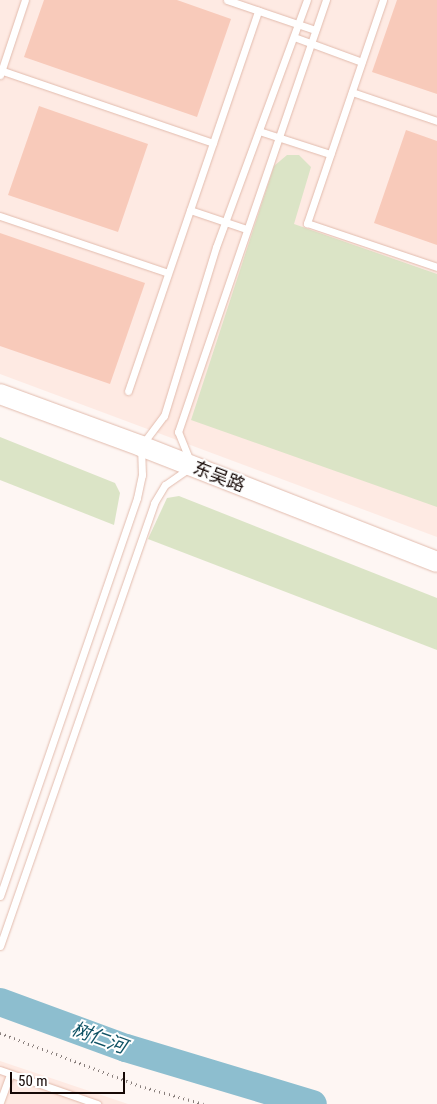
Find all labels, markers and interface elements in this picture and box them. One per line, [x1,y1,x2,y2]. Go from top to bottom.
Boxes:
street label: 东吴路 [190,457,248,497]
water label: 树仁河 [68,1018,130,1058]
scale bar [12,1062,128,1094]
text: 50 m [18,1072,48,1090]

